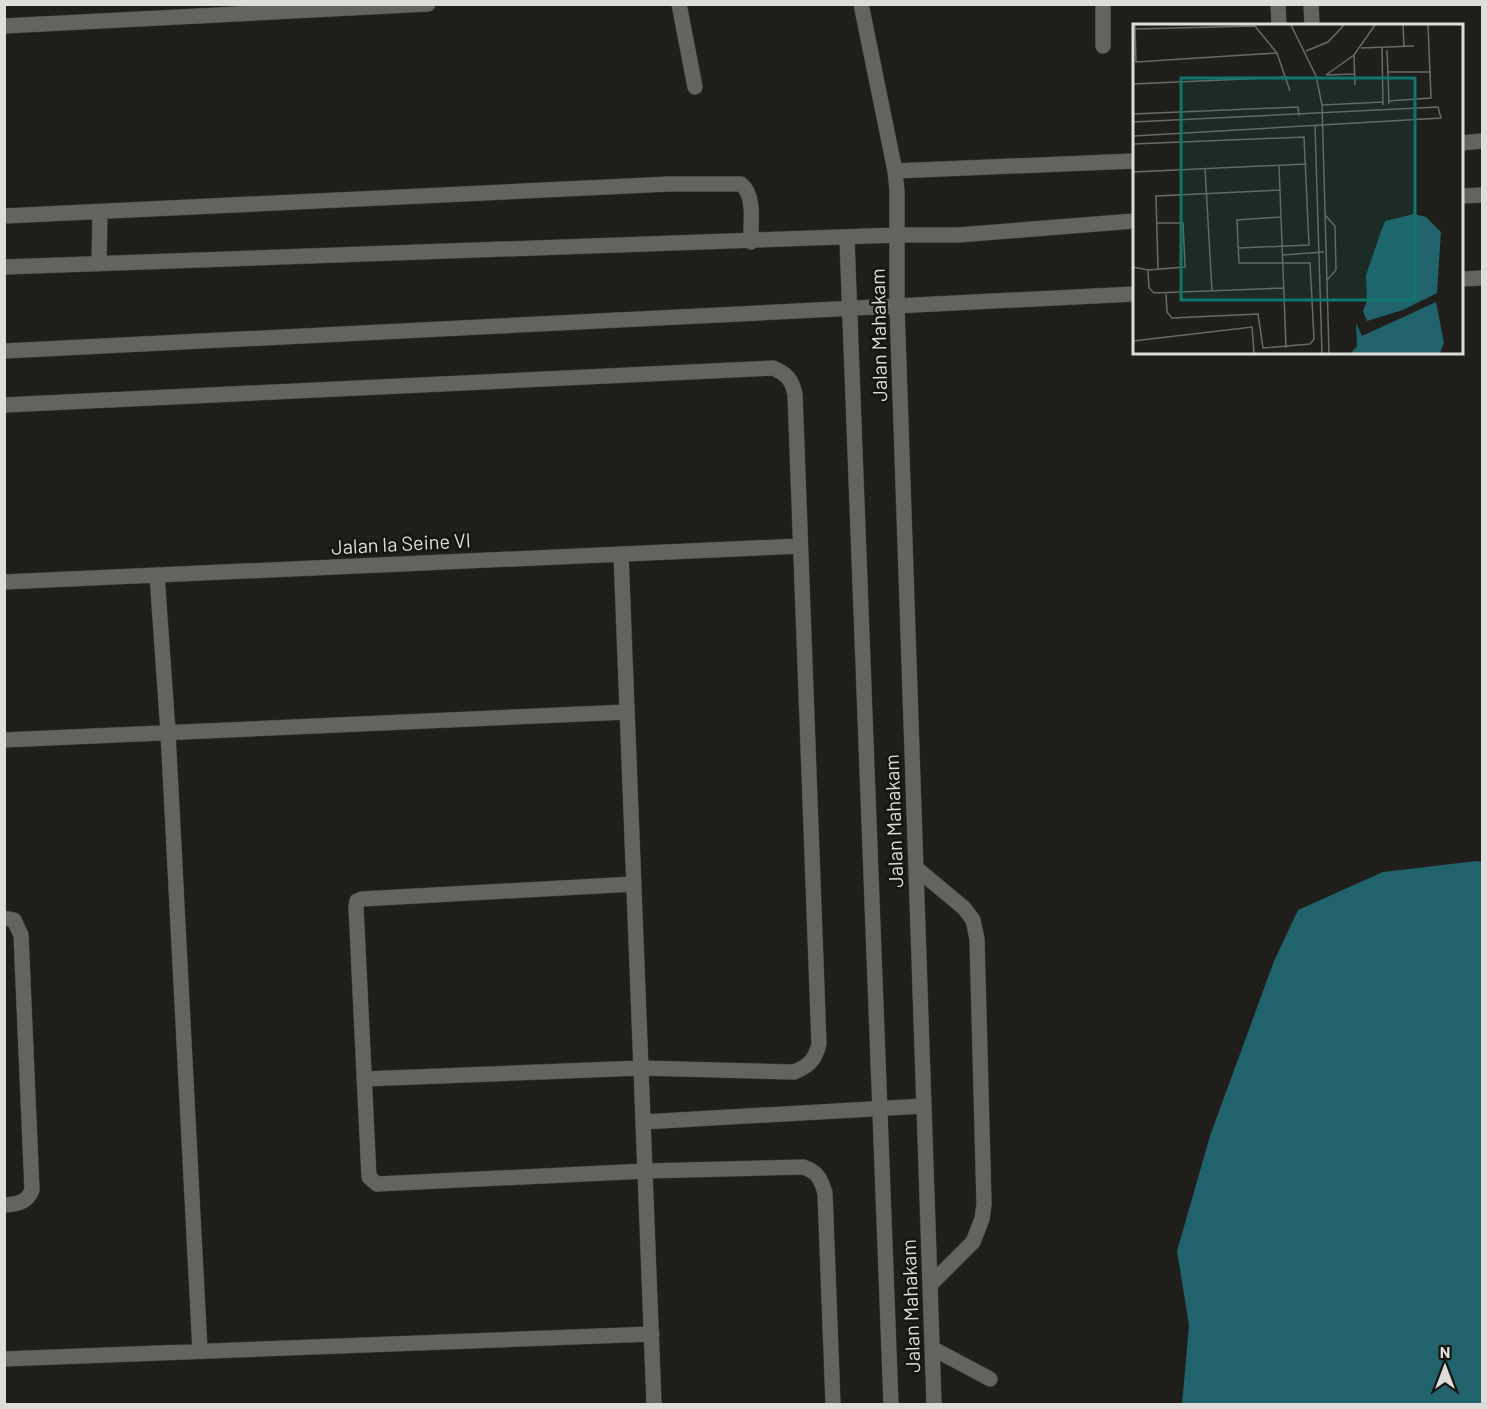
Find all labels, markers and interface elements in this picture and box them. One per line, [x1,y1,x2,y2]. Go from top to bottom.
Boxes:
inset map [1133,24,1463,354]
street label: Jalan Mahakam [865,268,891,402]
street label: Jalan la Seine VI [331,527,471,559]
street label: Jalan Mahakam [879,754,907,888]
street label: Jalan Mahakam [896,1239,924,1373]
north arrow [1415,1337,1475,1397]
text: N [1440,1342,1450,1361]

